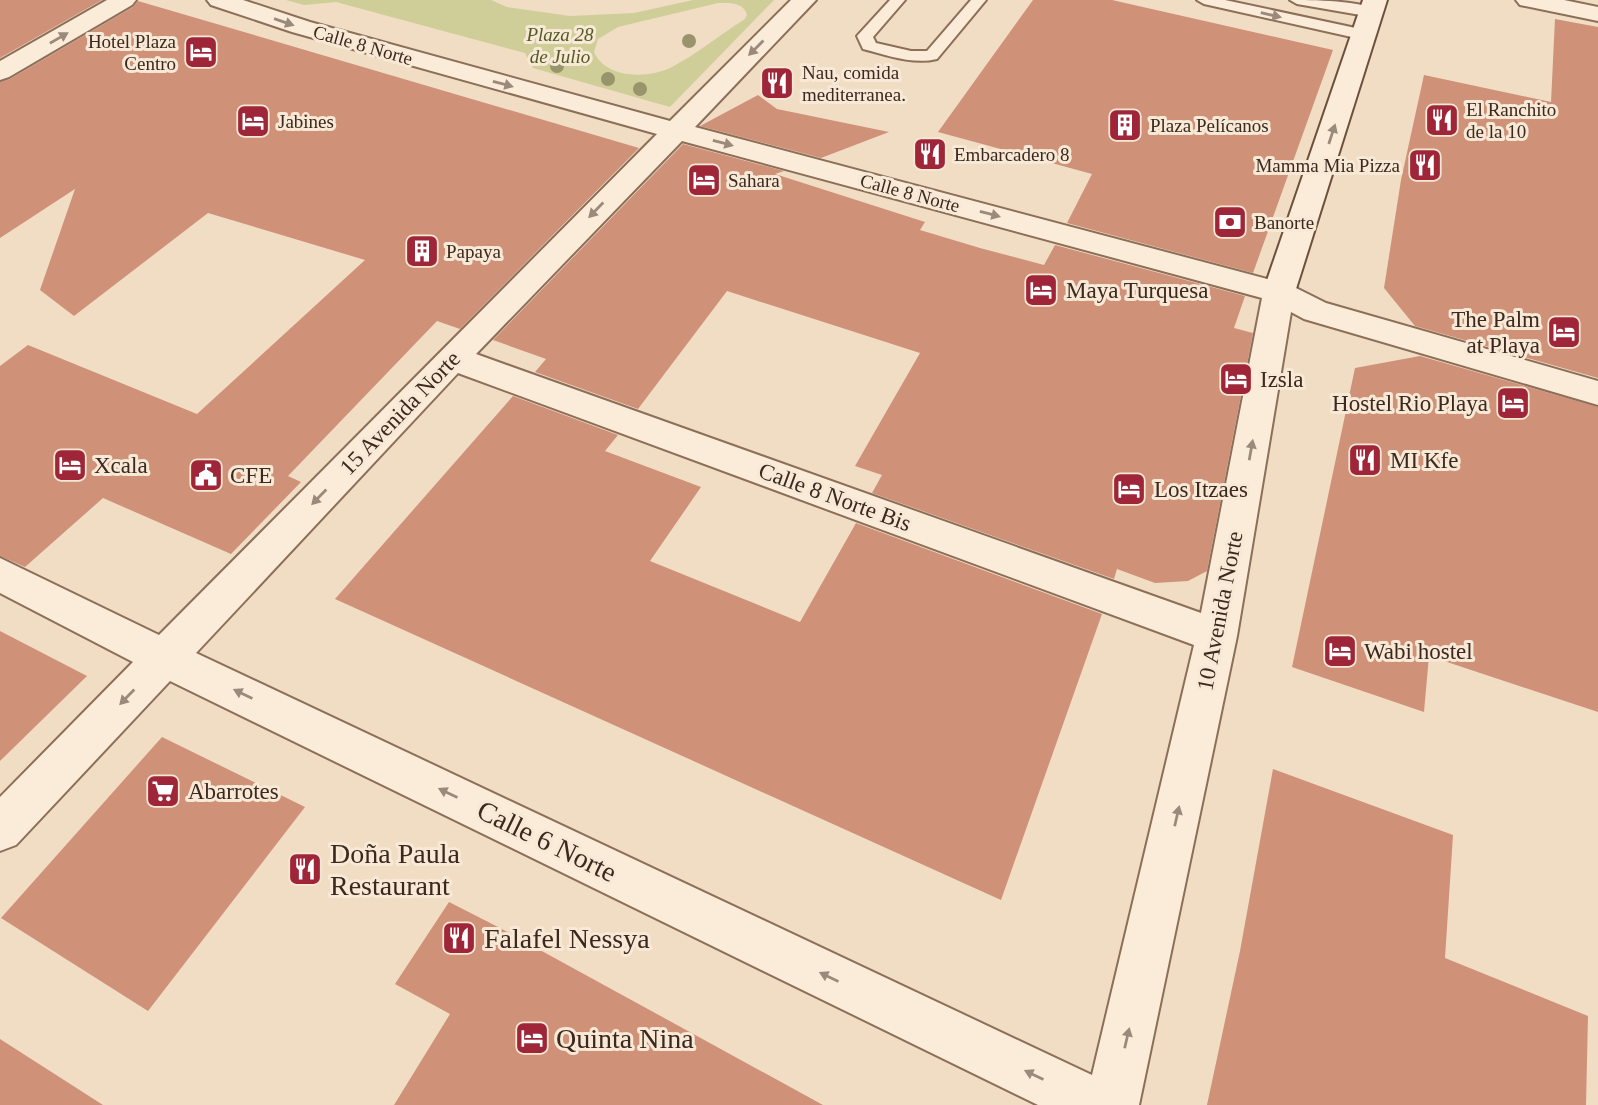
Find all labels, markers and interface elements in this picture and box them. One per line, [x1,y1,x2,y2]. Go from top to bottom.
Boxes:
one-way arrow [1260,10,1282,21]
one-way arrow [274,17,295,28]
street label: Calle 8 Norte [311,21,415,69]
park label: Plaza 28 de Julio [525,24,594,67]
place label: Hotel Plaza Centro [88,31,177,74]
one-way arrow [49,32,69,44]
hotel icon: Hotel Plaza Centro [182,33,220,71]
one-way arrow [747,40,764,57]
place label: Nau, comida mediterranea. [802,62,906,105]
restaurant icon: Nau, comida mediterranea. [758,64,796,102]
one-way arrow [492,79,514,90]
place label: El Ranchito de la 10 [1466,99,1556,142]
restaurant icon: El Ranchito de la 10 [1423,101,1461,139]
hotel icon: Jabines [234,102,272,140]
building icon: Plaza Pelícanos [1106,106,1144,144]
place label: Jabines [278,111,334,132]
place label: Plaza Pelícanos [1150,115,1269,136]
one-way arrow [1327,124,1338,145]
restaurant icon: Embarcadero 8 [911,135,949,173]
one-way arrow [713,138,734,148]
place label: Embarcadero 8 [954,144,1070,165]
restaurant icon: Mamma Mia Pizza [1406,146,1444,184]
place label: Mamma Mia Pizza [1255,155,1401,176]
hotel icon: Sahara [685,161,723,199]
place label: Sahara [728,170,780,191]
street label: Calle 8 Norte [858,170,962,216]
one-way arrow [588,202,604,218]
bank icon: Banorte [1211,203,1249,241]
one-way arrow [979,209,1001,220]
place label: Banorte [1254,212,1314,233]
building icon: Papaya [403,232,441,270]
place label: Papaya [446,241,501,262]
hotel icon: Maya Turquesa [1022,271,1060,309]
place label: Maya Turquesa [1066,278,1208,303]
place label: The Palm at Playa [1451,307,1540,358]
hotel icon: The Palm at Playa [1545,313,1583,351]
street label: 15 Avenida Norte [335,346,465,480]
hotel icon: Izsla [1217,360,1255,398]
place label: Izsla [1260,367,1303,392]
hotel icon: Hostel Rio Playa [1494,384,1532,422]
place label: Hostel Rio Playa [1332,391,1488,416]
one-way arrow [1246,438,1257,460]
restaurant icon: MI Kfe [1346,441,1384,479]
hotel icon: Xcala [51,446,89,484]
place label: MI Kfe [1390,448,1458,473]
place label: Xcala [94,453,148,478]
public building icon: CFE [187,456,225,494]
street label: Calle 8 Norte Bis [755,458,915,536]
place label: CFE [230,463,272,488]
hotel icon: Los Itzaes [1110,470,1148,508]
place label: Los Itzaes [1154,477,1248,502]
one-way arrow [311,488,327,505]
street label: 10 Avenida Norte [1192,529,1248,693]
hotel icon: Wabi hostel [1321,632,1359,670]
place label: Wabi hostel [1364,639,1473,664]
one-way arrow [120,688,136,705]
one-way arrow [233,688,253,700]
supermarket icon: Abarrotes [144,772,182,810]
place label: Abarrotes [188,779,279,804]
one-way arrow [438,787,458,798]
street label: Calle 6 Norte [472,794,622,888]
one-way arrow [1172,805,1183,827]
place label: Doña Paula Restaurant [330,838,460,901]
restaurant icon: Doña Paula Restaurant [286,850,324,888]
restaurant icon: Falafel Nessya [440,919,478,957]
place label: Falafel Nessya [484,923,650,954]
one-way arrow [819,971,839,982]
hotel icon: Quinta Nina [513,1019,551,1057]
place label: Quinta Nina [556,1023,694,1054]
one-way arrow [1121,1027,1132,1049]
one-way arrow [1024,1070,1044,1081]

